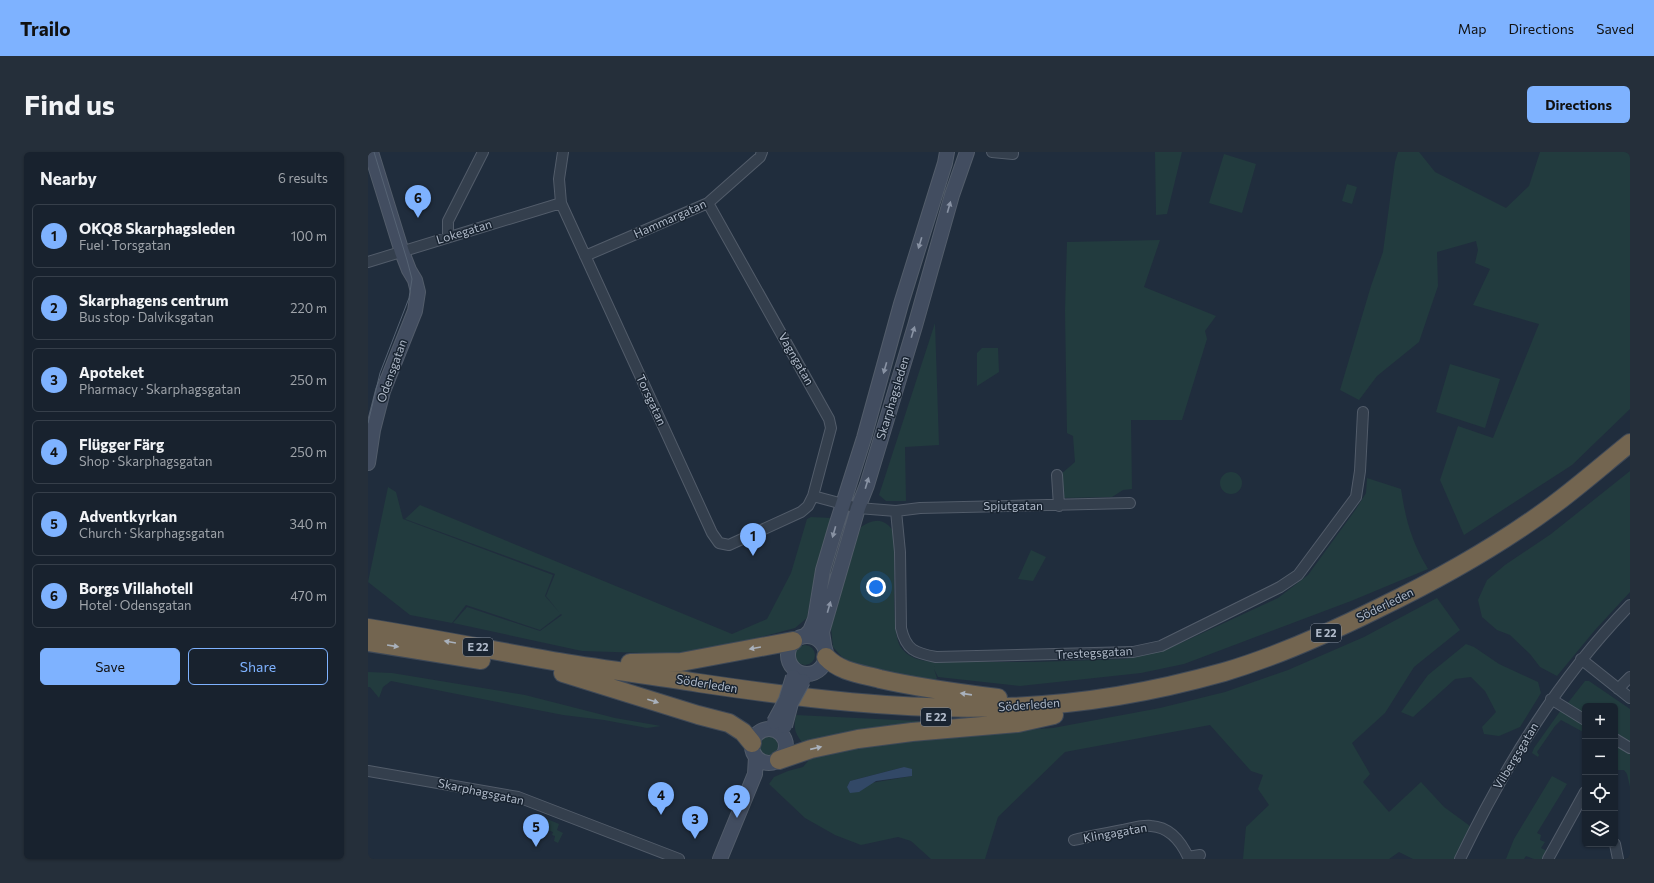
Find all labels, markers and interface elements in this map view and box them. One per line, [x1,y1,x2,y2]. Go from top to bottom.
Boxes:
text: Trailo [20,17,71,40]
text: Map [1458,20,1487,37]
text: Directions [1509,20,1574,37]
text: Saved [1596,20,1634,37]
button: Directions [1527,86,1630,123]
text: Find us [24,87,115,121]
text: Nearby [40,168,97,189]
text: 6 results [278,170,328,186]
pin: 6 [405,185,431,218]
street label: Hammargatan [631,196,708,240]
one-way arrow [946,200,952,213]
street label: Lokegatan [434,216,493,246]
text: OKQ8 Skarphagsleden [79,219,235,237]
text: 1 [51,228,57,244]
text: 100 m [291,228,327,244]
text: Fuel · Torsgatan [79,237,171,253]
one-way arrow [917,238,923,250]
text: Skarphagens centrum [79,291,229,309]
text: 2 [50,300,58,316]
text: 220 m [290,300,327,316]
text: Bus stop · Dalviksgatan [79,309,214,325]
one-way arrow [910,325,916,337]
street label: Vagngatan [776,330,817,387]
street label: Odensgatan [373,337,409,404]
street label: Skarphagsleden [873,354,911,441]
one-way arrow [881,362,887,374]
text: Apoteket [79,363,144,381]
text: 3 [50,372,58,388]
text: 250 m [290,372,327,388]
street label: Torsgatan [634,372,670,427]
text: Pharmacy · Skarphagsgatan [79,381,241,397]
text: Flügger Färg [79,435,164,453]
text: 4 [50,444,58,460]
text: 250 m [290,444,327,460]
text: Shop · Skarphagsgatan [79,453,212,469]
one-way arrow [864,476,870,488]
street label: Spjutgatan [983,498,1043,512]
text: Adventkyrkan [79,507,177,525]
text: 5 [50,516,58,532]
text: 340 m [289,516,327,532]
pin: 1 [740,523,766,556]
text: Church · Skarphagsgatan [79,525,224,541]
one-way arrow [831,527,837,539]
your location [866,577,886,597]
text: Borgs Villahotell [79,579,193,597]
street label: Söderleden [1354,584,1415,624]
text: 6 [50,588,58,604]
text: 470 m [290,588,327,604]
text: Hotel · Odensgatan [79,597,192,613]
one-way arrow [826,601,832,613]
road number: E 22 [1311,624,1341,642]
road number: E 22 [463,638,493,656]
one-way arrow [444,639,456,645]
one-way arrow [387,643,399,649]
street label: Trestegsgatan [1055,643,1133,661]
one-way arrow [749,646,761,652]
button: Save [40,648,180,685]
button: Share [188,648,328,685]
street label: Söderleden [676,671,739,695]
one-way arrow [960,691,972,697]
street label: Söderleden [998,695,1060,713]
one-way arrow [648,698,660,704]
map controls [1582,703,1618,847]
button: + [1582,703,1618,739]
road number: E 22 [921,708,951,726]
street label: Vilbergsgatan [1490,720,1541,791]
button: − [1582,739,1618,775]
one-way arrow [810,745,823,751]
street label: Skarphagsgatan [437,775,526,807]
button: locate [1582,775,1618,811]
pin: 4 [648,782,674,815]
pin: 2 [724,785,750,818]
pin: 3 [682,806,708,839]
button: layers [1582,811,1618,847]
pin: 5 [523,814,549,847]
street label: Klingagatan [1082,820,1148,845]

